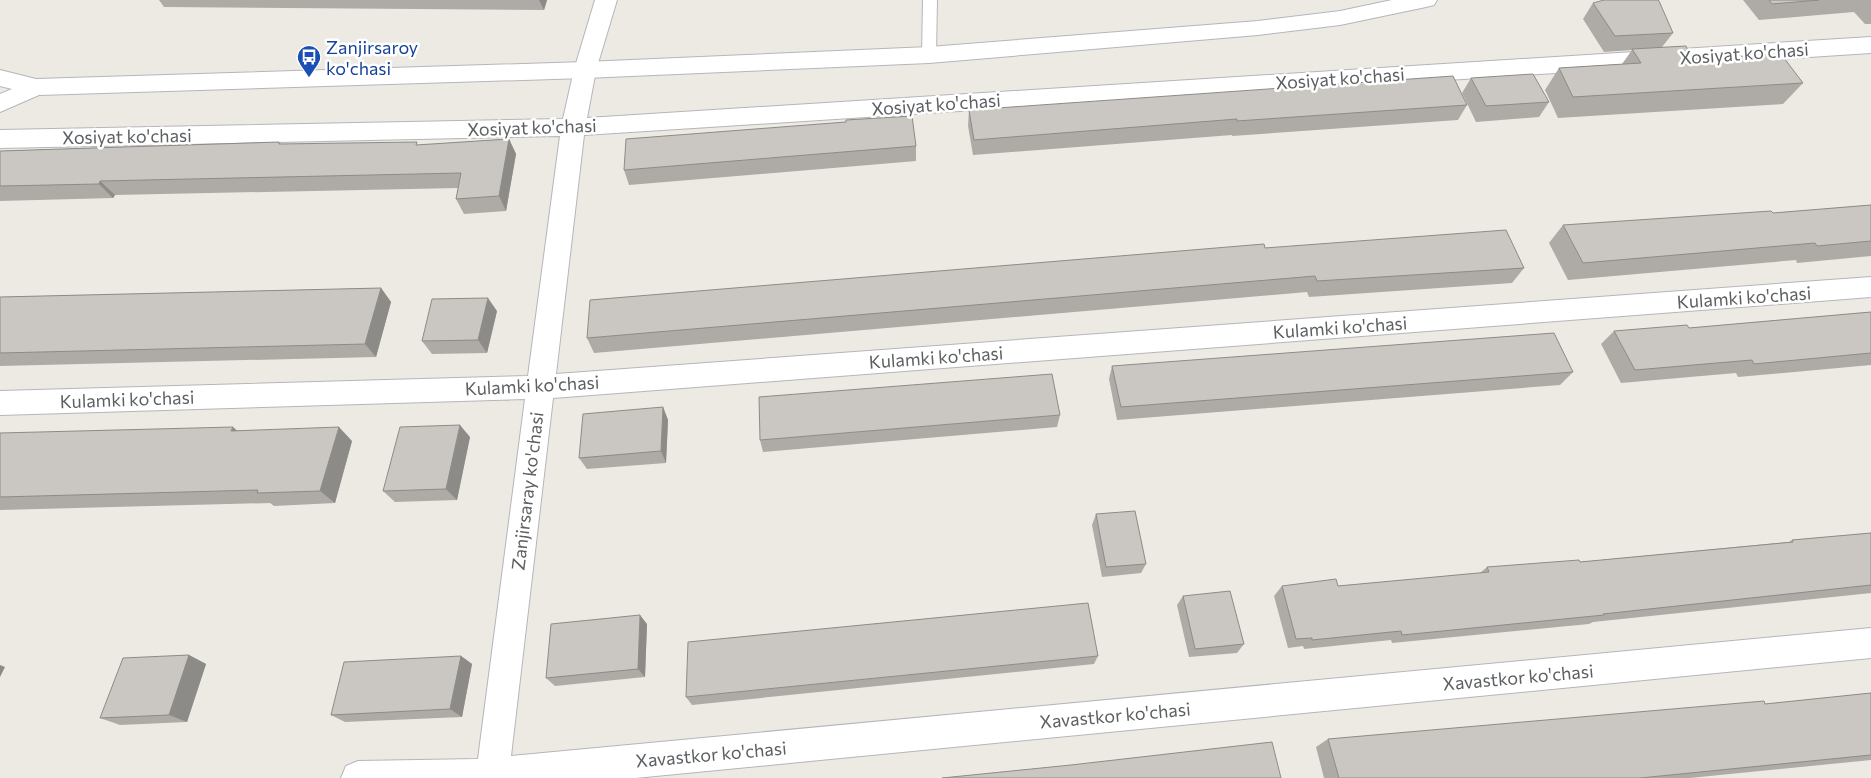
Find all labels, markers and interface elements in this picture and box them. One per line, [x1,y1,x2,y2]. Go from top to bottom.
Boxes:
place label: Zanjirsaroy ko'chasi [326,36,418,79]
street label: Xosiyat ko'chasi [1679,38,1809,68]
bus stop icon: Zanjirsaroy ko'chasi [296,44,322,78]
street label: Xosiyat ko'chasi [1275,63,1405,93]
street label: Xosiyat ko'chasi [871,89,1001,119]
street label: Xosiyat ko'chasi [467,114,597,140]
street label: Xosiyat ko'chasi [62,124,192,148]
street label: Kulamki ko'chasi [1676,281,1812,313]
street label: Kulamki ko'chasi [1272,311,1408,343]
street label: Kulamki ko'chasi [868,341,1004,373]
street label: Kulamki ko'chasi [464,370,600,400]
street label: Kulamki ko'chasi [59,386,195,412]
street label: Zanjirsaray ko'chasi [506,410,548,572]
street label: Xavastkor ko'chasi [1442,659,1594,695]
street label: Xavastkor ko'chasi [1039,697,1191,733]
street label: Xavastkor ko'chasi [635,736,787,772]

